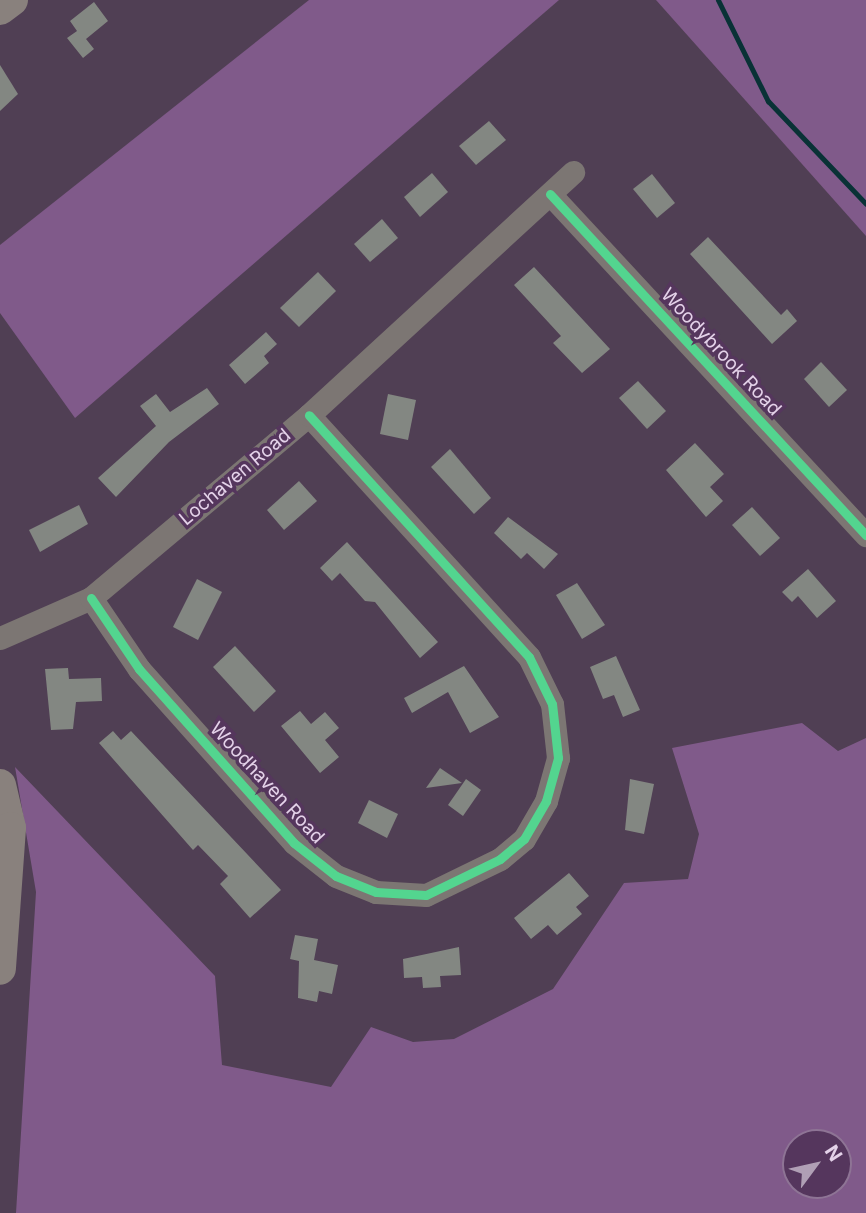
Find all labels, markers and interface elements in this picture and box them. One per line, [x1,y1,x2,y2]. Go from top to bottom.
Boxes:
street label: Woodybrook Road [656,284,786,420]
street label: Lochaven Road [175,424,295,530]
street label: Woodhaven Road [205,718,329,848]
north arrow [782,1129,852,1199]
text: N [820,1141,847,1166]

